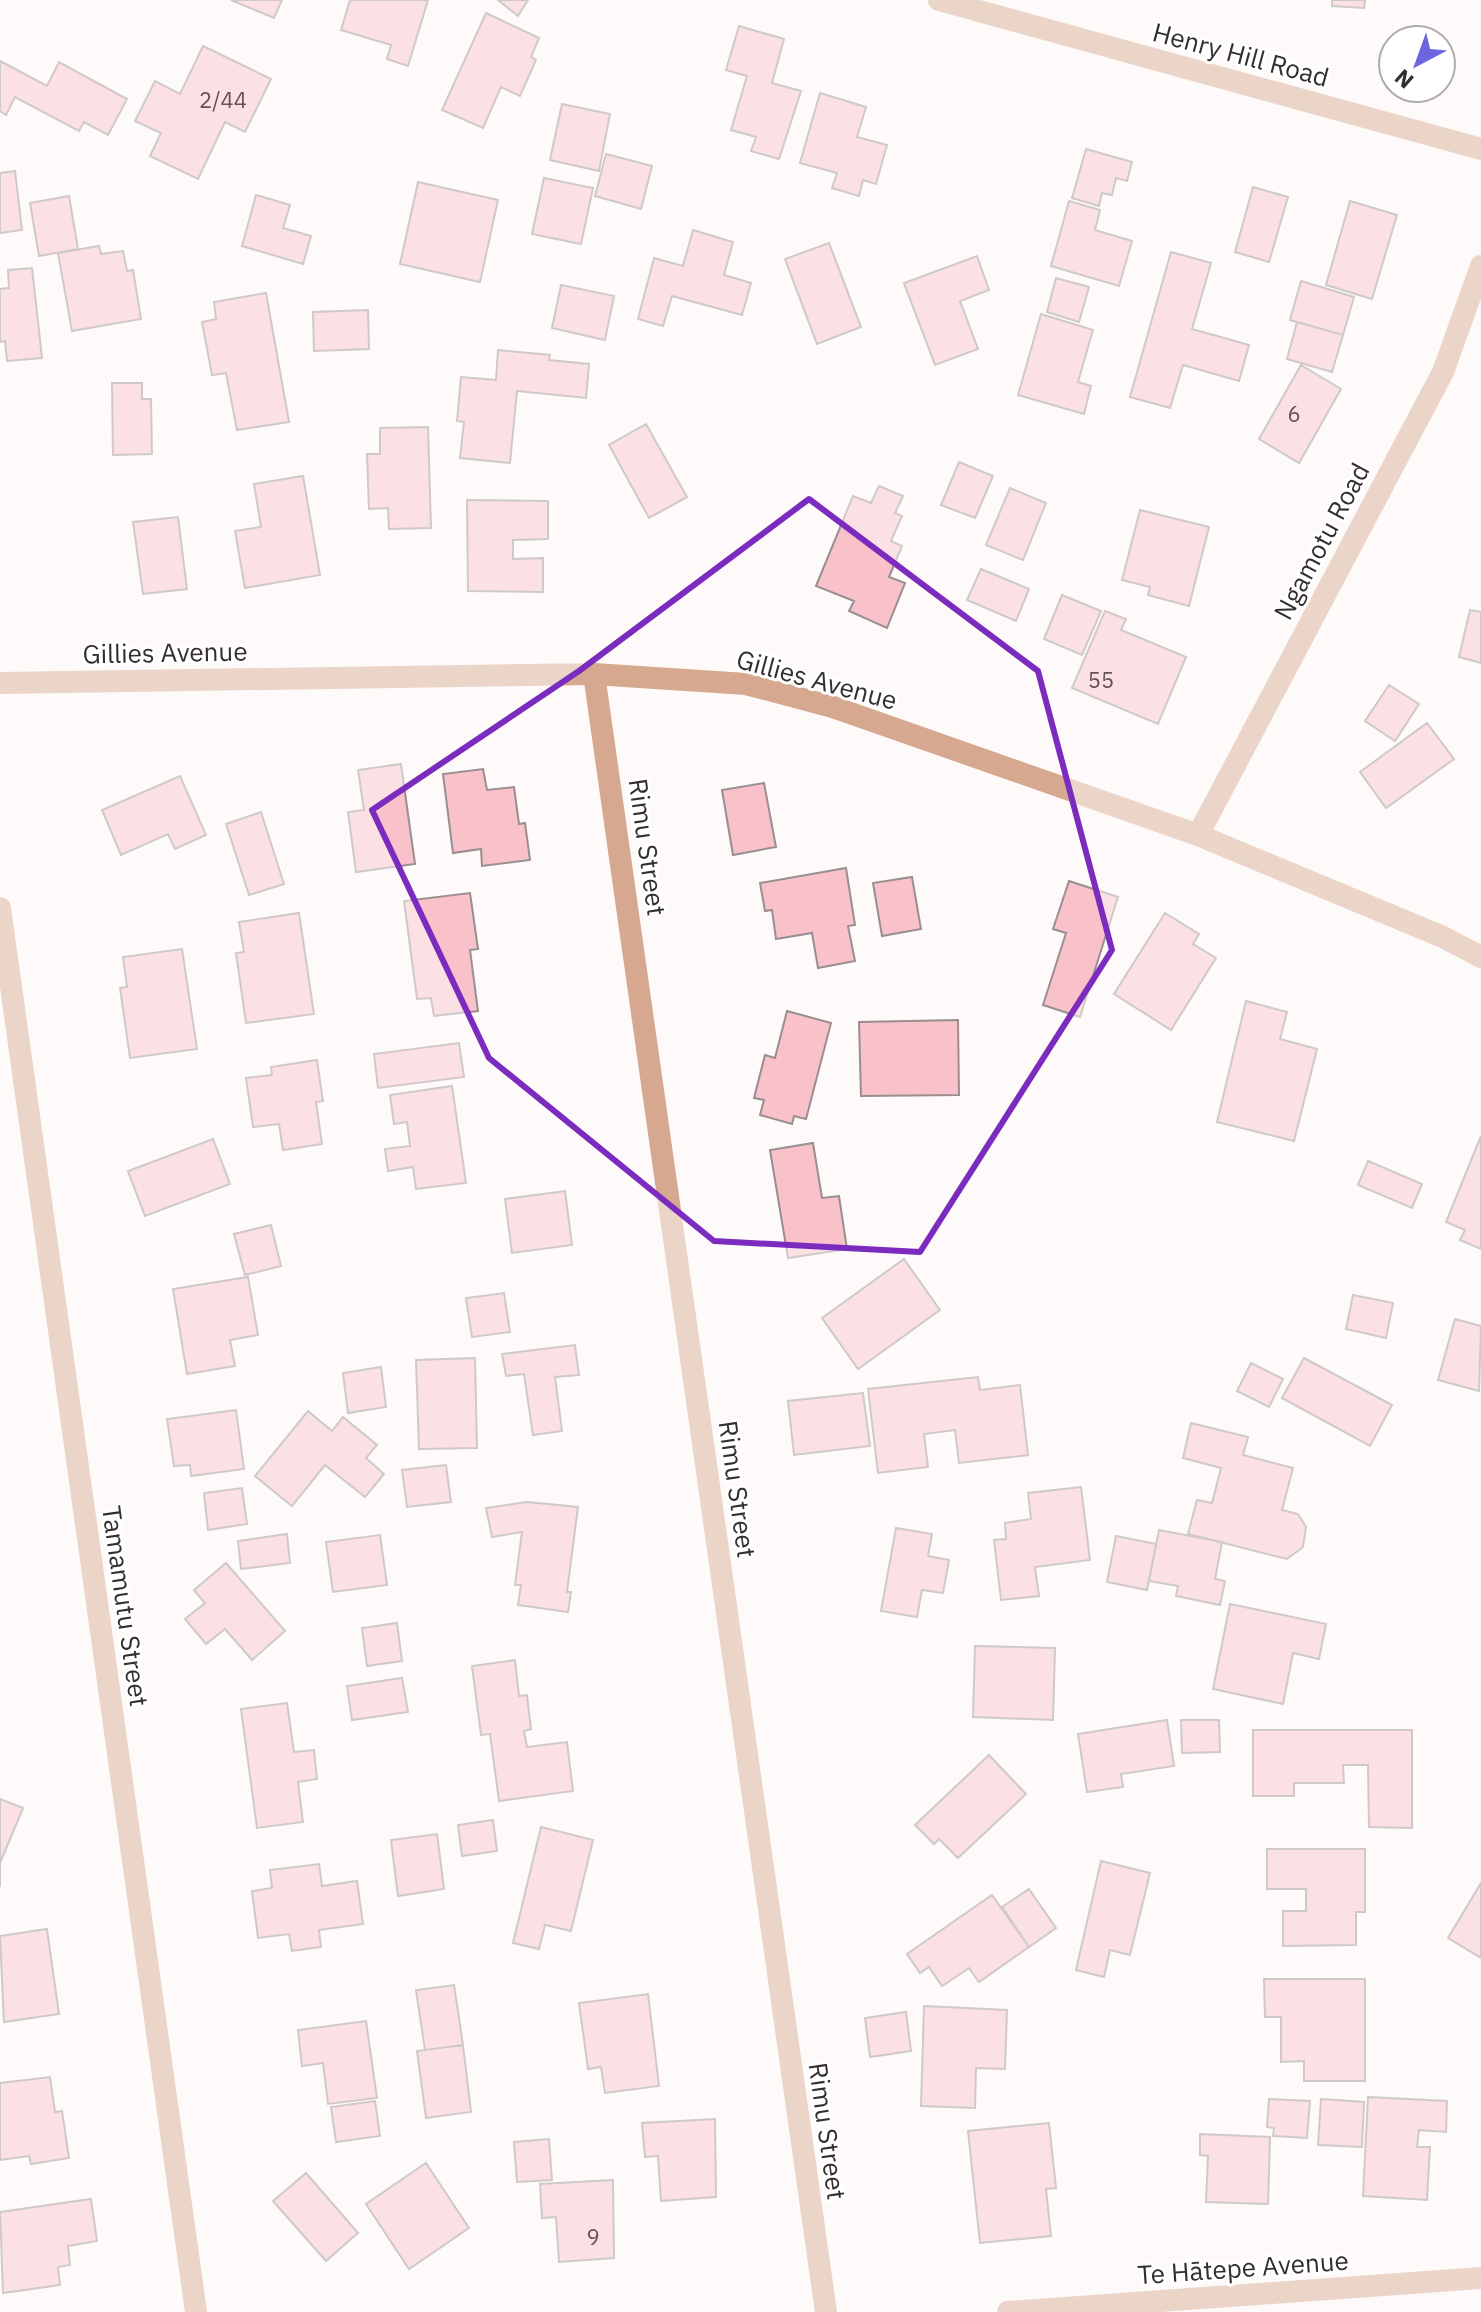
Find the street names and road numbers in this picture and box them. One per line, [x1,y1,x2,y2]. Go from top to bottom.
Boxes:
street label: Henry Hill Road [1149,14,1333,94]
street label: Ngamotu Road [1265,457,1377,625]
street label: Gillies Avenue [82,634,248,670]
street label: Gillies Avenue [733,641,901,717]
street label: Rimu Street [622,776,674,918]
street label: Rimu Street [712,1418,764,1560]
street label: Tamamutu Street [95,1503,157,1709]
street label: Rimu Street [802,2060,854,2202]
street label: Te Hātepe Avenue [1136,2243,1350,2291]

